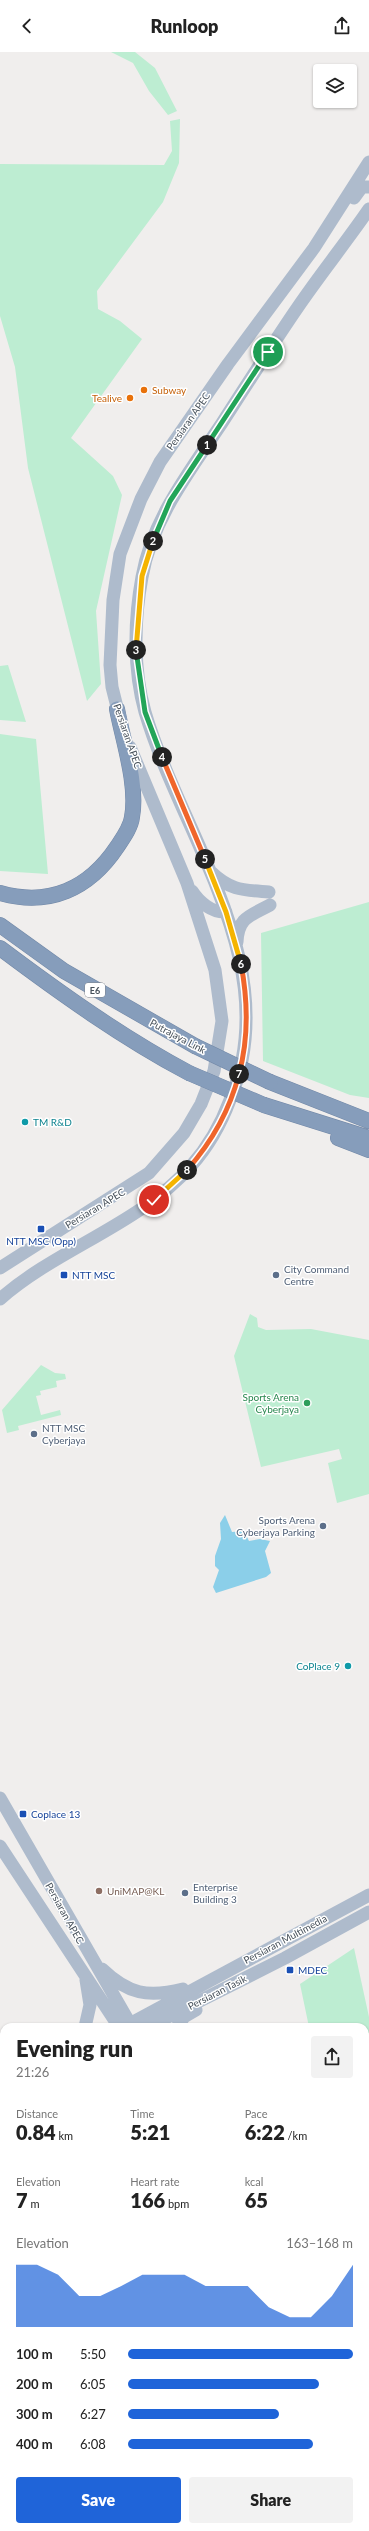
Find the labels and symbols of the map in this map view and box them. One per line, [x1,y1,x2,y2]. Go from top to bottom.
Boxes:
pin [251,335,285,369]
place label: Subway [152,384,187,396]
marker: Subway [139,385,149,395]
street label: Persiaran APEC [164,390,213,452]
place label: Tealive [92,392,122,404]
marker: Tealive [125,393,135,403]
pin: 1 [197,435,217,455]
pin: 2 [143,531,163,551]
pin: 3 [126,640,146,660]
street label: Persiaran APEC [111,702,145,770]
pin: 4 [152,747,172,767]
pin: 5 [195,849,215,869]
pin: 6 [231,954,251,974]
road number: E6 [85,983,105,997]
street label: Putrajaya Link [148,1016,209,1056]
pin: 7 [229,1064,249,1084]
place label: TM R&D [33,1116,72,1128]
marker: TM R&D [20,1117,30,1127]
pin: 8 [177,1160,197,1180]
pin [137,1183,171,1217]
street label: Persiaran APEC [63,1185,127,1231]
marker: NTT MSC (Opp) [36,1224,46,1234]
place label: NTT MSC (Opp) [6,1235,76,1247]
place label: City Command Centre [284,1263,349,1287]
place label: NTT MSC [72,1269,115,1281]
marker: NTT MSC [59,1270,69,1280]
marker: City Command Centre [271,1270,281,1280]
place label: Sports Arena Cyberjaya [243,1391,299,1415]
marker: Sports Arena Cyberjaya [302,1398,312,1408]
place label: NTT MSC Cyberjaya [42,1422,85,1446]
marker: NTT MSC Cyberjaya [29,1429,39,1439]
place label: Sports Arena Cyberjaya Parking [236,1514,315,1538]
marker: Sports Arena Cyberjaya Parking [318,1521,328,1531]
place label: CoPlace 9 [296,1660,340,1672]
marker: CoPlace 9 [343,1661,353,1671]
place label: Coplace 13 [31,1808,81,1820]
marker: Coplace 13 [18,1809,28,1819]
street label: Persiaran APEC [43,1880,87,1946]
place label: Enterprise Building 3 [193,1881,238,1905]
place label: UniMAP@KL [107,1885,164,1897]
marker: UniMAP@KL [94,1886,104,1896]
marker: Enterprise Building 3 [180,1888,190,1898]
street label: Persiaran Multimedia [241,1912,329,1966]
place label: MDEC [298,1964,328,1976]
marker: MDEC [285,1965,295,1975]
street label: Persiaran Tasik [186,1972,249,2012]

